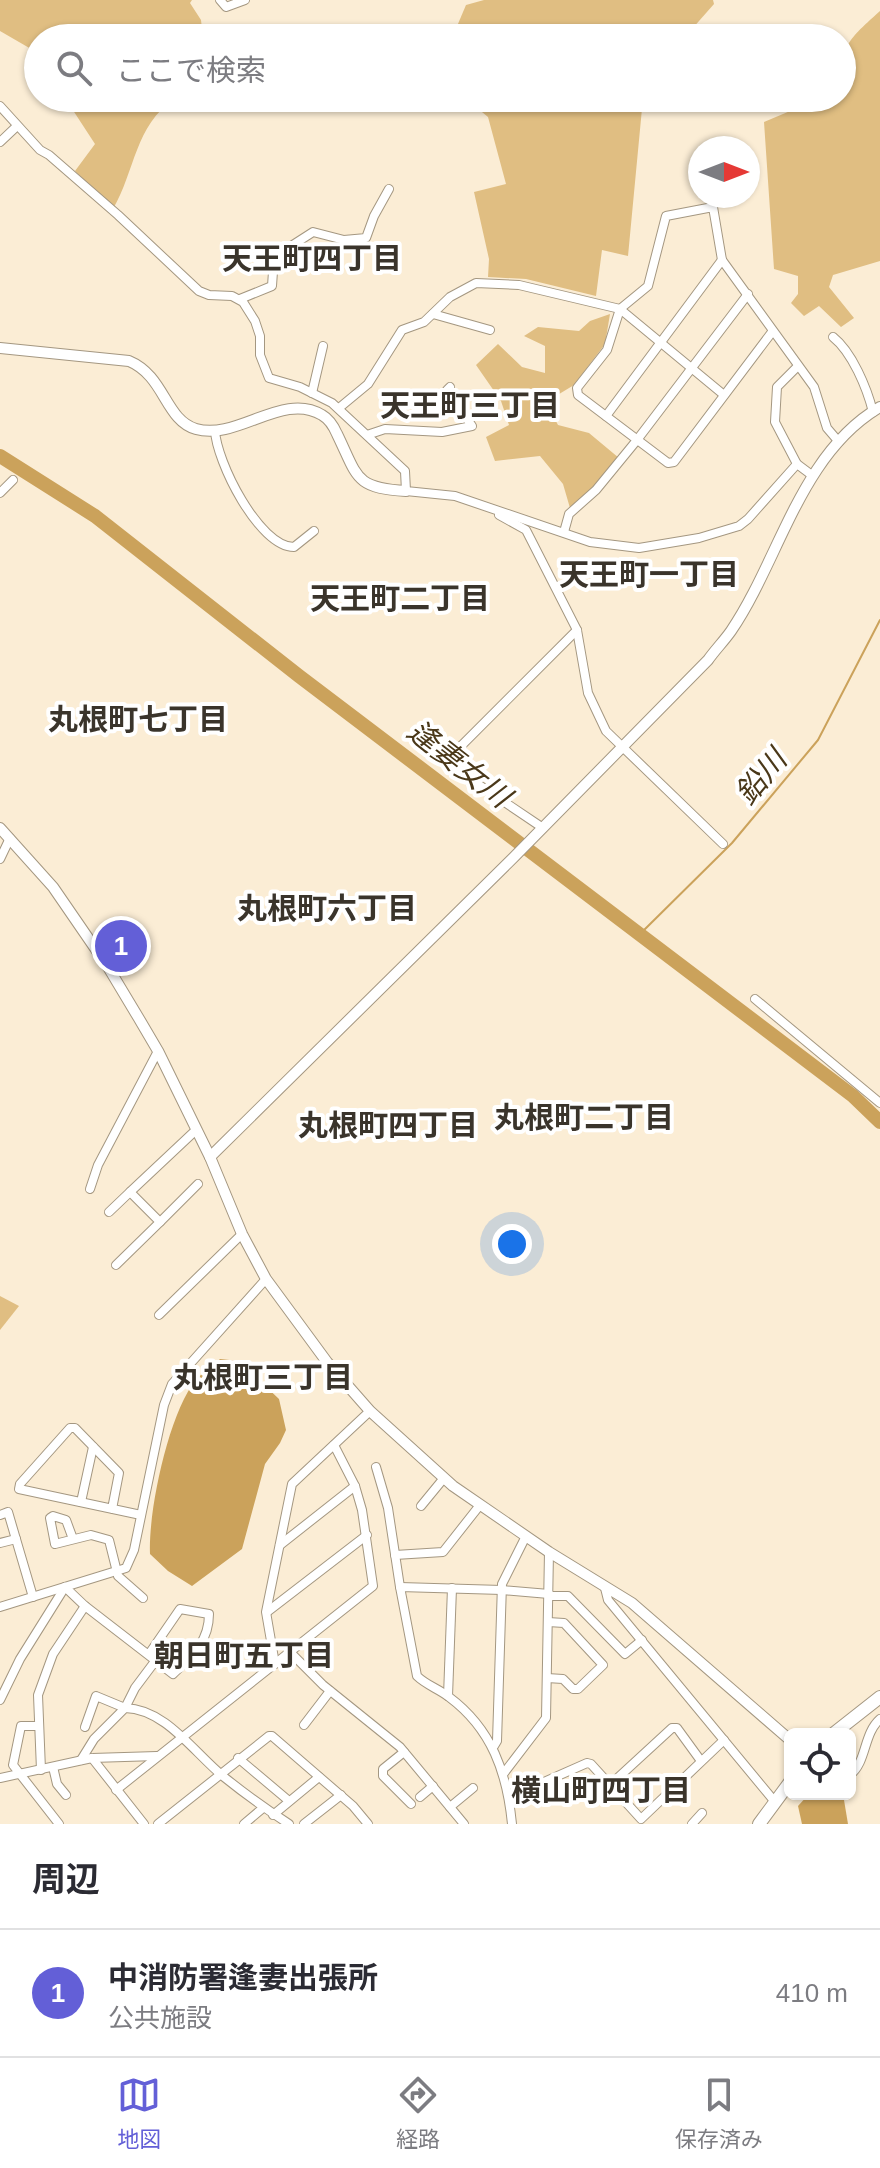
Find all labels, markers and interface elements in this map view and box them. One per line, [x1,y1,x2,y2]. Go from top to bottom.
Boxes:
search box [24,24,856,112]
icon: search [52,46,96,90]
text: ここで検索 [116,54,266,87]
north arrow [688,136,760,208]
district label: 天王町四丁目 [222,242,402,275]
district label: 天王町三丁目 [380,389,560,422]
district label: 天王町一丁目 [559,558,739,591]
district label: 天王町二丁目 [310,582,490,615]
district label: 丸根町七丁目 [48,703,228,736]
water label: 逢妻女川 [402,714,519,815]
water label: 鉛川 [729,741,794,810]
district label: 丸根町六丁目 [237,892,417,925]
pin: 1 [95,916,147,976]
district label: 丸根町二丁目 [494,1101,674,1134]
district label: 丸根町四丁目 [298,1109,478,1142]
your location [492,1224,532,1264]
district label: 丸根町三丁目 [173,1361,353,1394]
district label: 朝日町五丁目 [154,1639,334,1672]
map controls [784,1728,856,1800]
button: locate [784,1728,856,1800]
district label: 横山町四丁目 [511,1774,691,1807]
text: 周辺 [32,1860,100,1898]
text: 中消防署逢妻出張所 [108,1961,378,1994]
text: 1 [51,1978,65,2008]
text: 410 m [776,1978,848,2008]
text: 公共施設 [108,2003,212,2033]
tab: 地図 [117,2073,161,2153]
tab: 経路 [396,2073,440,2153]
tab: 保存済み [675,2073,763,2153]

